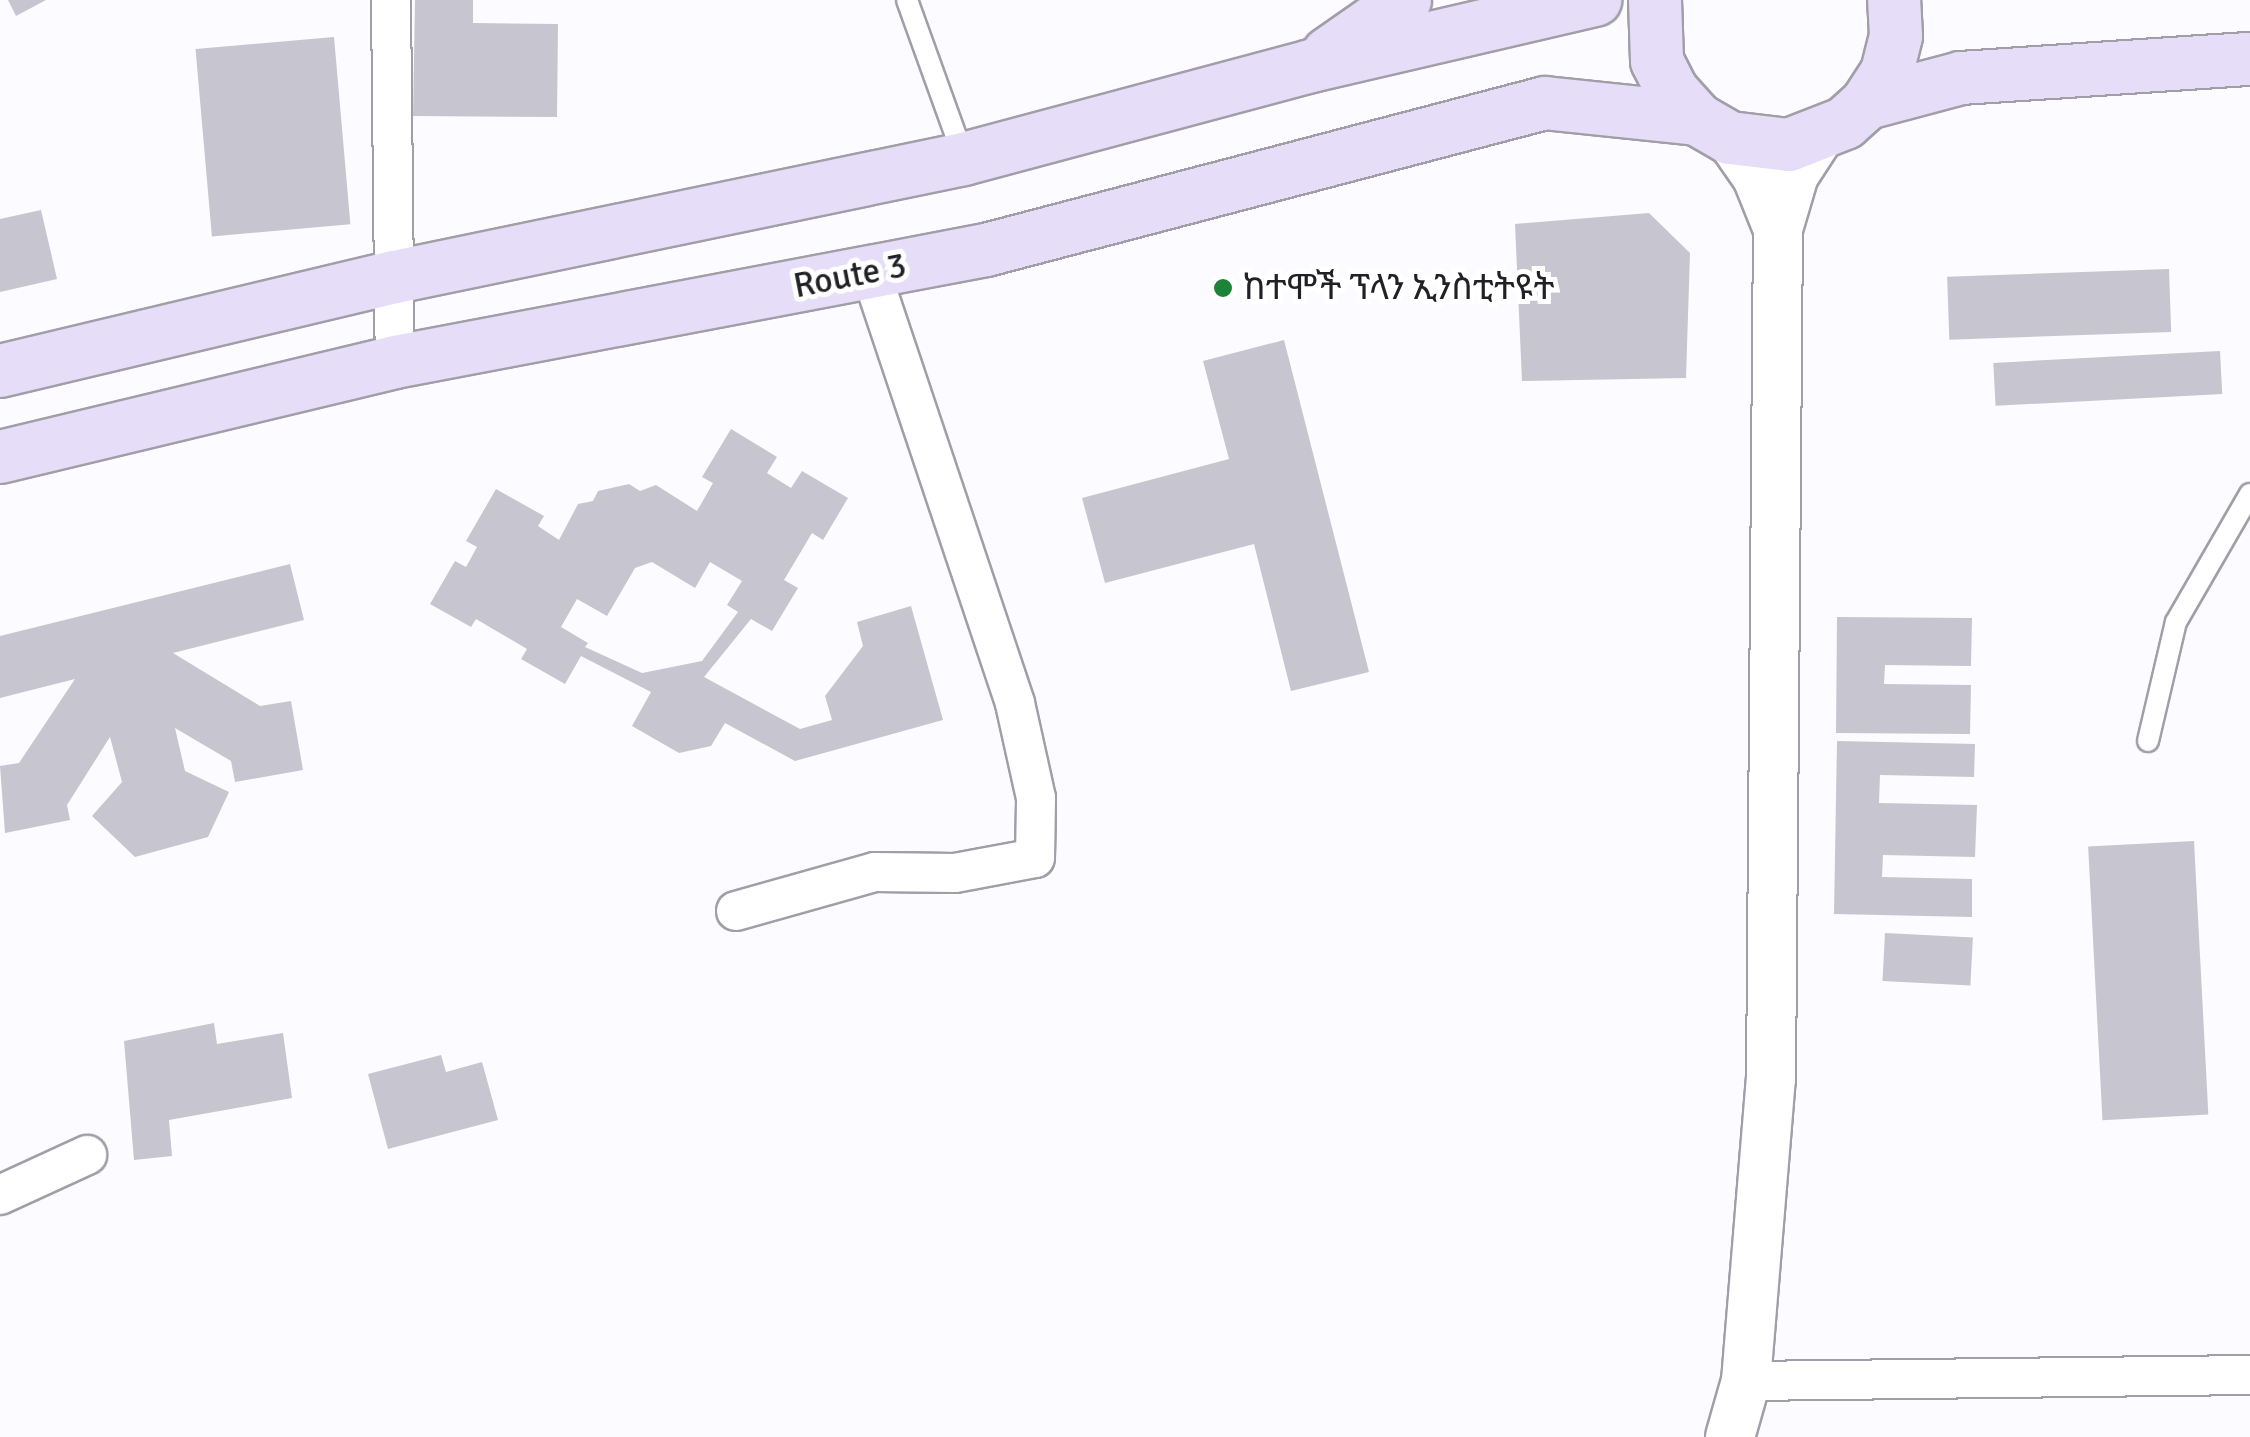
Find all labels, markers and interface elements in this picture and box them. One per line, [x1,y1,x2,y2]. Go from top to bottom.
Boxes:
street label: Route 3 [790,245,910,307]
place label: ከተሞች ፕላን ኢንስቲትዩት [1243,267,1555,309]
marker: ከተሞች ፕላን ኢንስቲትዩት [1212,277,1234,299]

